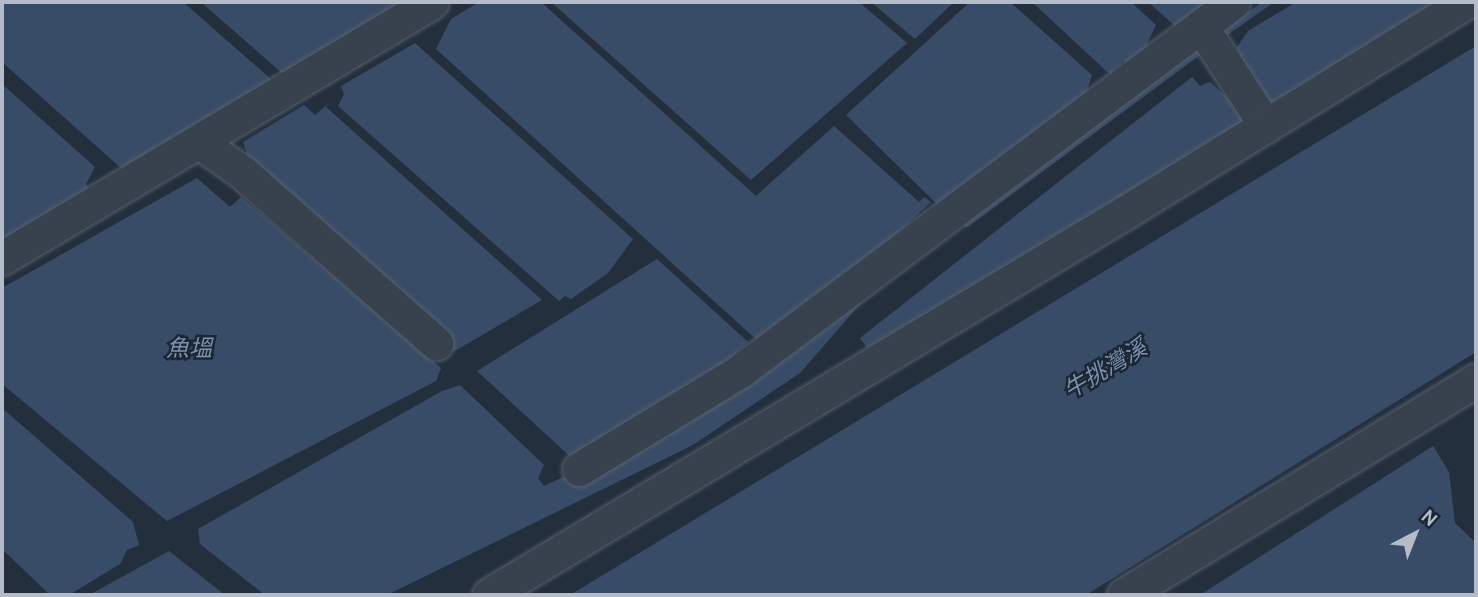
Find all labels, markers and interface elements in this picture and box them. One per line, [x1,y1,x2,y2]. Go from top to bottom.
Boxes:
water label: 牛挑灣溪 [1058,333,1152,405]
water label: 魚塭 [166,334,212,362]
north arrow [1380,499,1450,569]
text: N [1417,505,1442,531]

